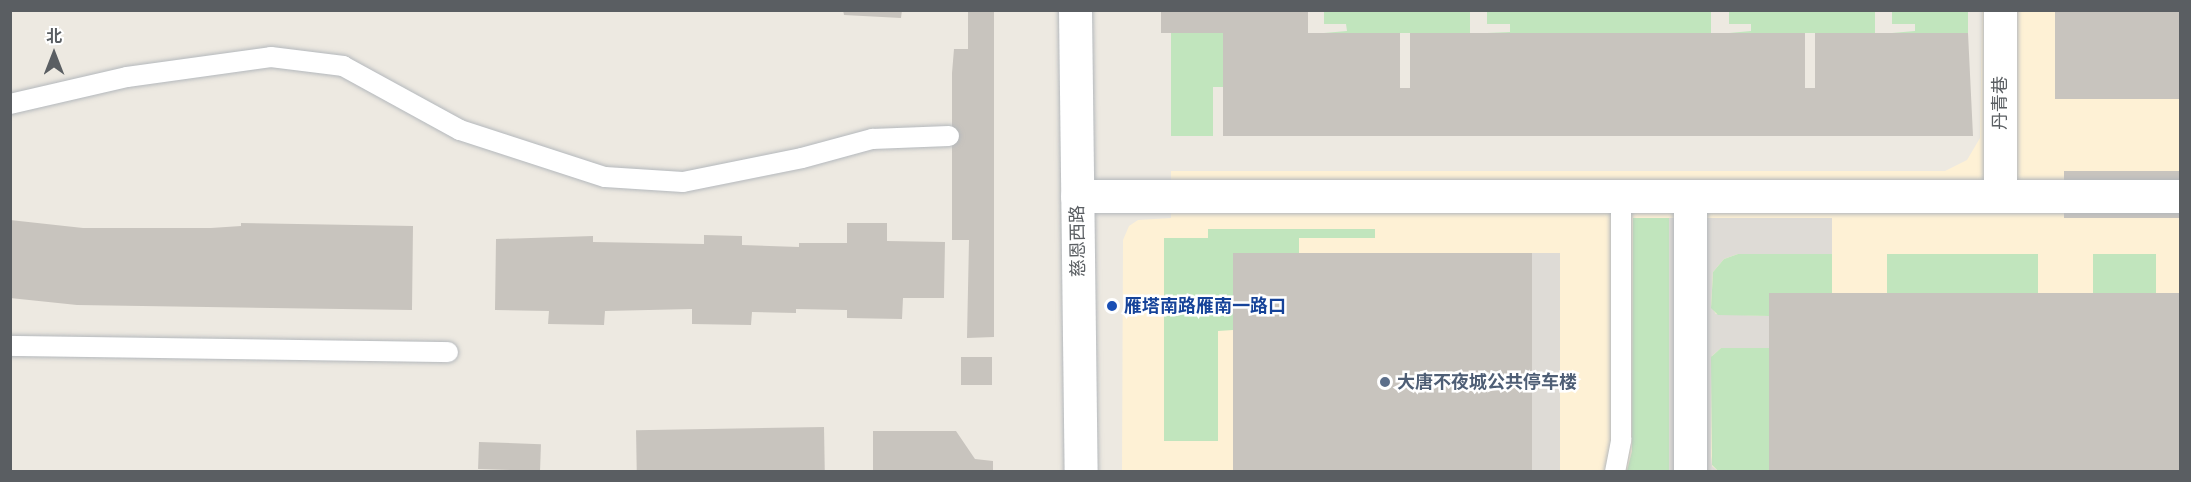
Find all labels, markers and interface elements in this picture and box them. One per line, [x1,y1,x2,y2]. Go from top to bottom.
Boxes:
north arrow [24,24,84,84]
text: 北 [46,26,62,46]
street label: 丹青巷 [1989,76,2011,130]
street label: 慈恩西路 [1067,205,1089,277]
place label: 雁塔南路雁南一路口 [1124,295,1286,317]
marker: 雁塔南路雁南一路口 [1105,299,1119,313]
place label: 大唐不夜城公共停车楼 [1397,371,1577,393]
marker: 大唐不夜城公共停车楼 [1378,375,1392,389]

